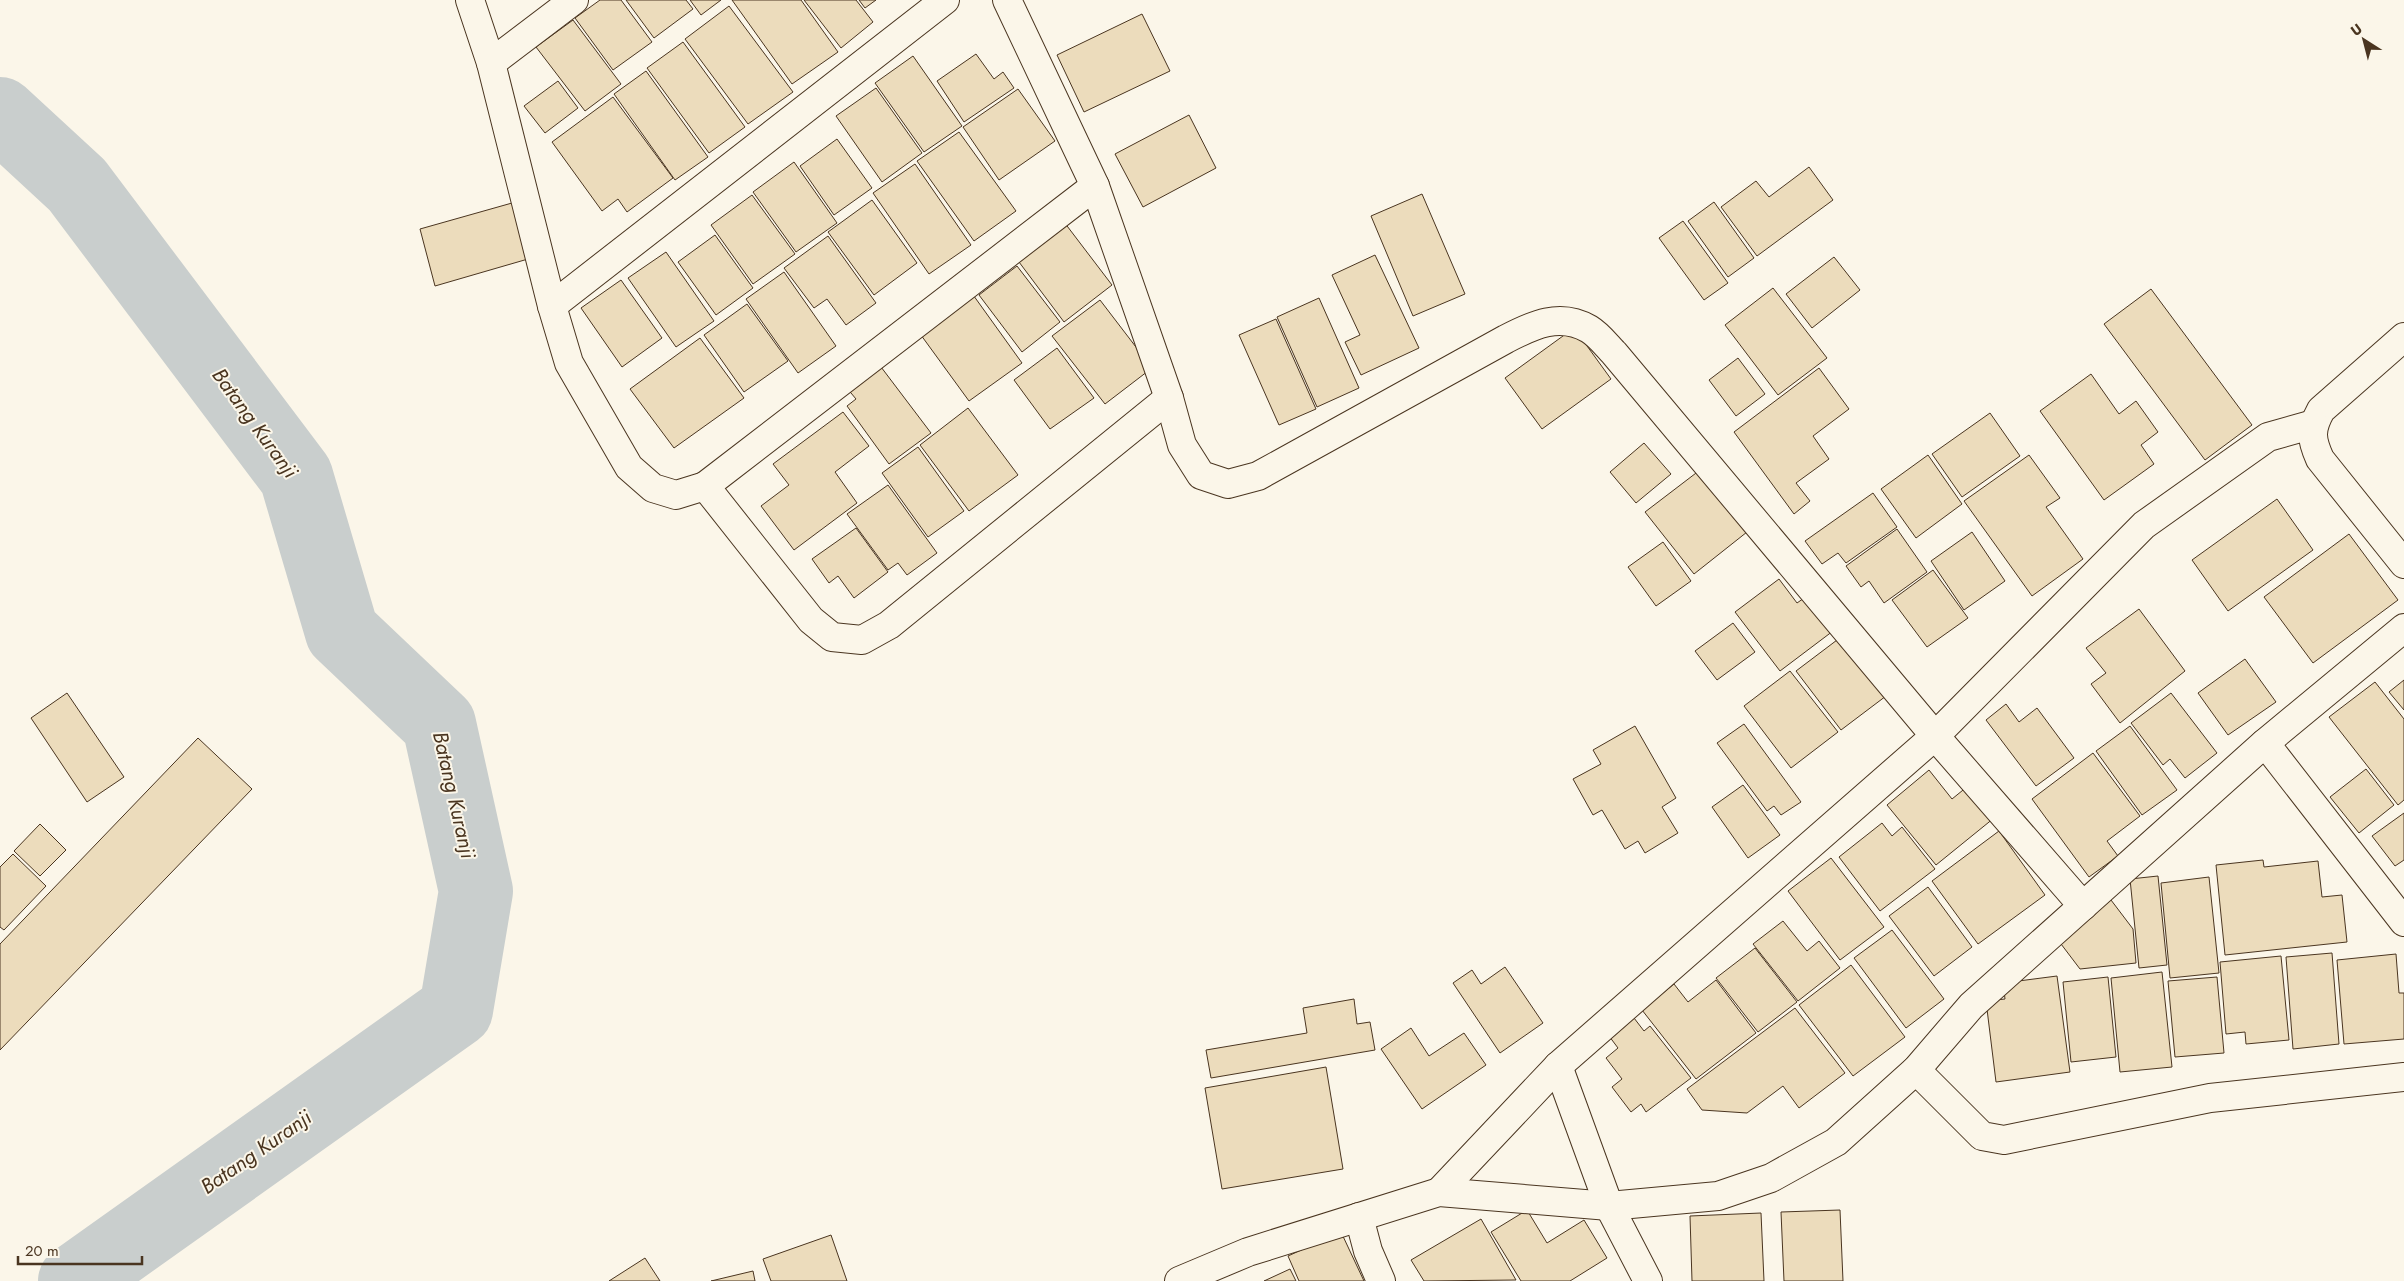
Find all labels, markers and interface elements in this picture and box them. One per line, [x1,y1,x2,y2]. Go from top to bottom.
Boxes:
north arrow [2339,15,2389,65]
text: U [2347,19,2366,40]
water label: Batang Kuranji [205,362,306,485]
water label: Batang Kuranji [425,729,483,862]
water label: Batang Kuranji [194,1102,318,1201]
scale bar [18,1234,141,1266]
text: 20 m [25,1240,59,1262]

